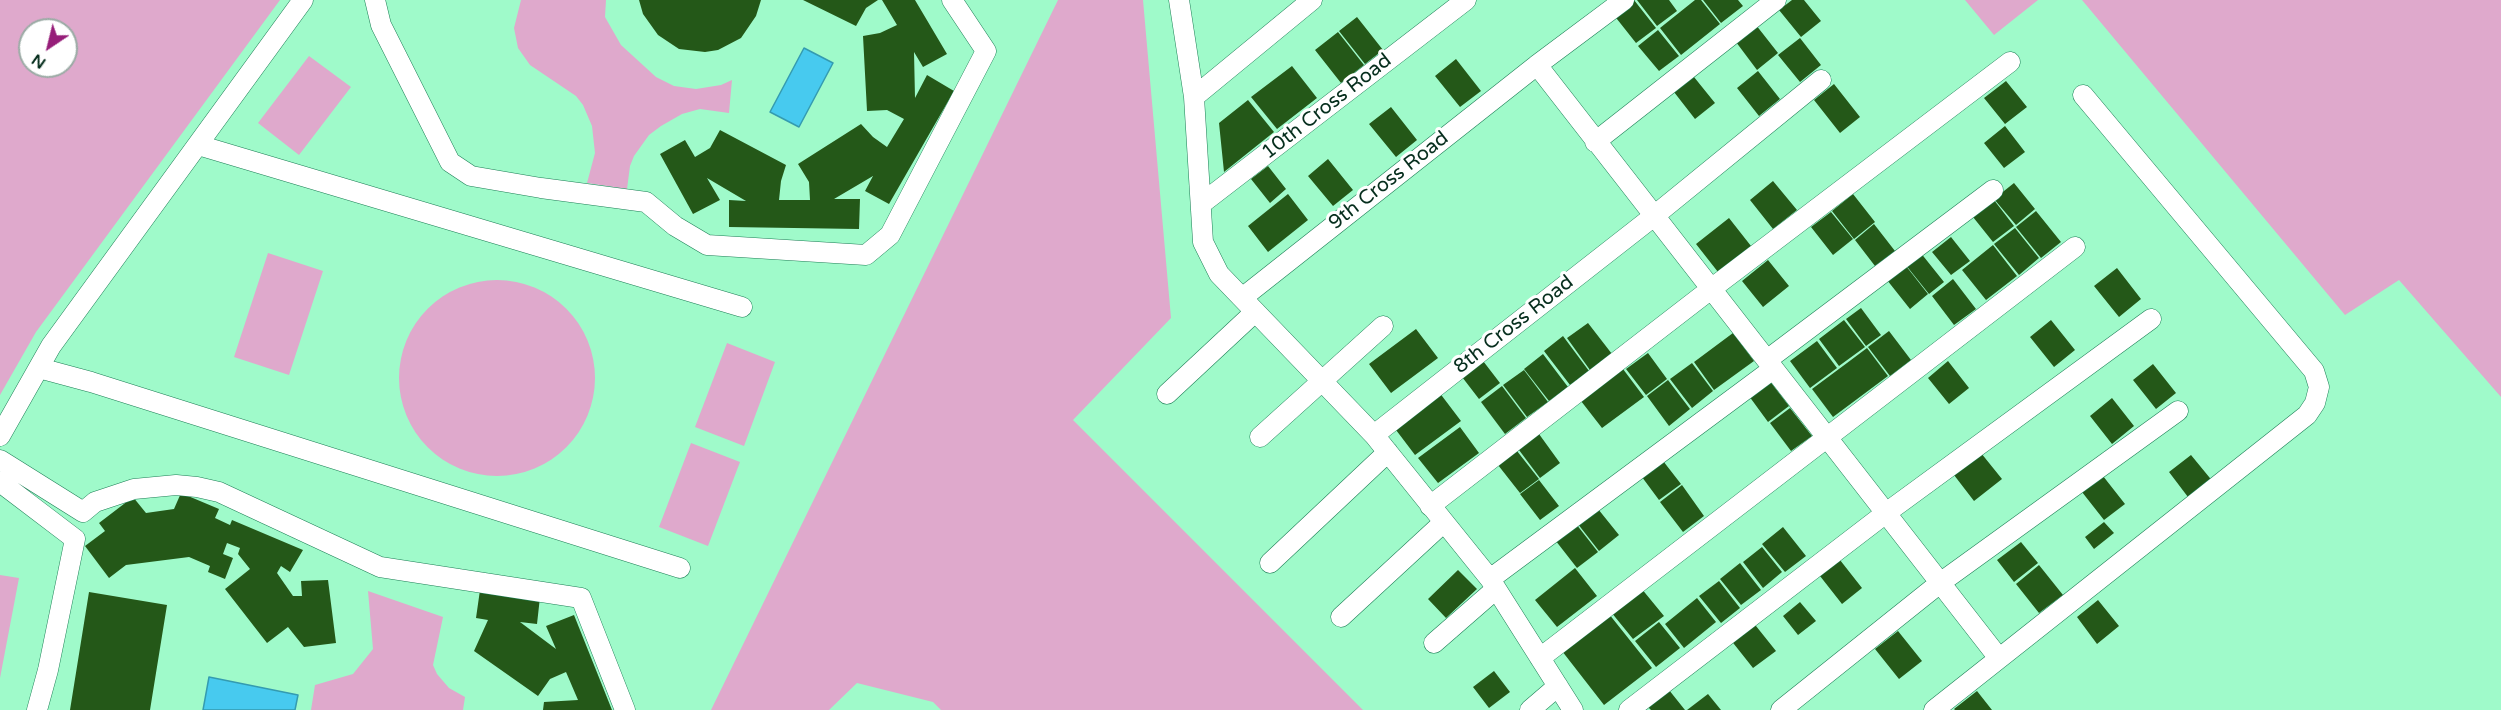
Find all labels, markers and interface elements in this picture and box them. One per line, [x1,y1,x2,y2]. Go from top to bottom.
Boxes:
north arrow [18,18,78,78]
text: N [28,49,50,73]
street label: 10th Cross Road [1257,49,1397,165]
street label: 9th Cross Road [1324,127,1454,235]
street label: 8th Cross Road [1449,271,1579,379]

